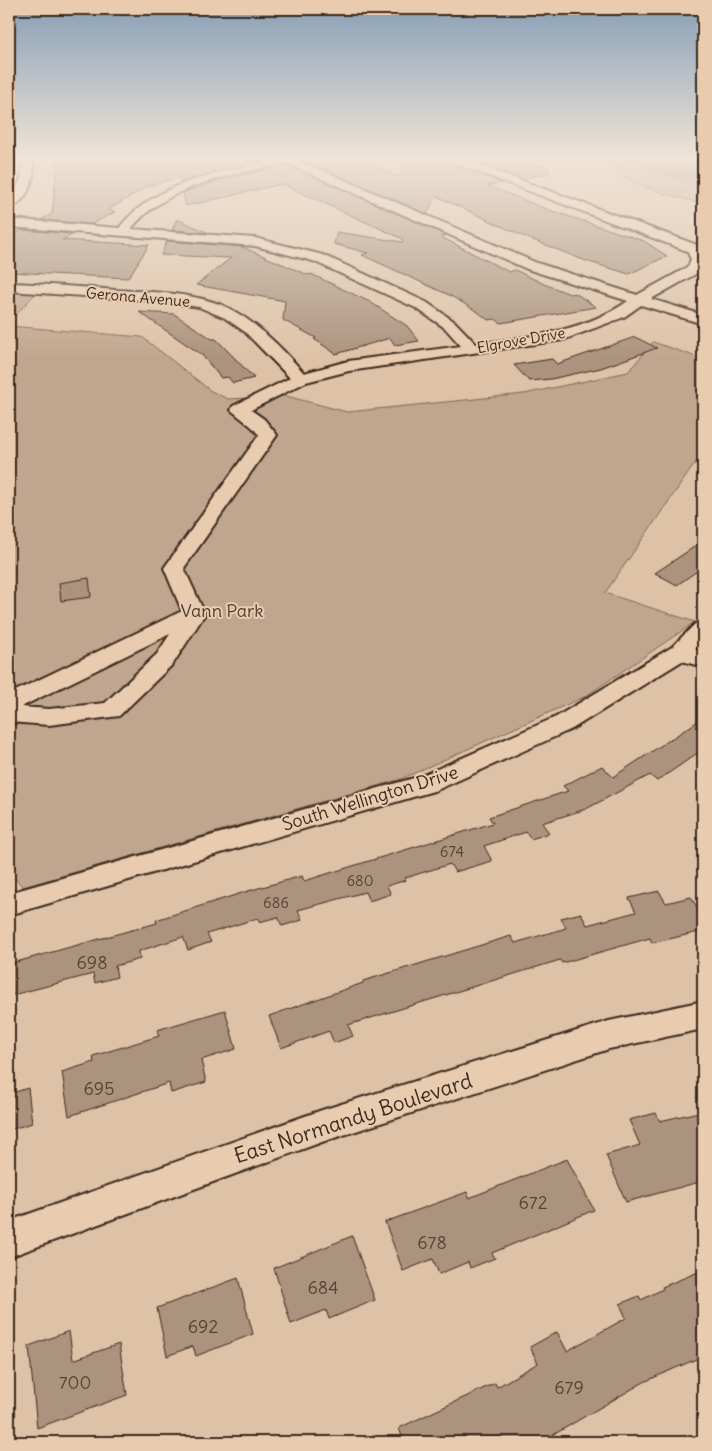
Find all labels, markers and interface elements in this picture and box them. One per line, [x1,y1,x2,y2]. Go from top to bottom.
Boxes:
street label: Gerona Avenue [85,283,191,311]
street label: Elgrove Drive [475,323,567,357]
park label: Vann Park [180,599,264,622]
street label: South Wellington Drive [279,760,461,836]
house number: 674 [440,842,464,861]
house number: 680 [346,871,374,890]
house number: 686 [263,893,289,912]
house number: 698 [76,951,108,974]
street label: East Normandy Boulevard [231,1067,475,1169]
house number: 695 [83,1077,115,1100]
house number: 672 [518,1191,548,1214]
house number: 678 [417,1231,447,1254]
house number: 684 [307,1276,339,1299]
house number: 692 [188,1315,218,1338]
house number: 700 [59,1371,91,1394]
house number: 679 [554,1376,584,1399]

